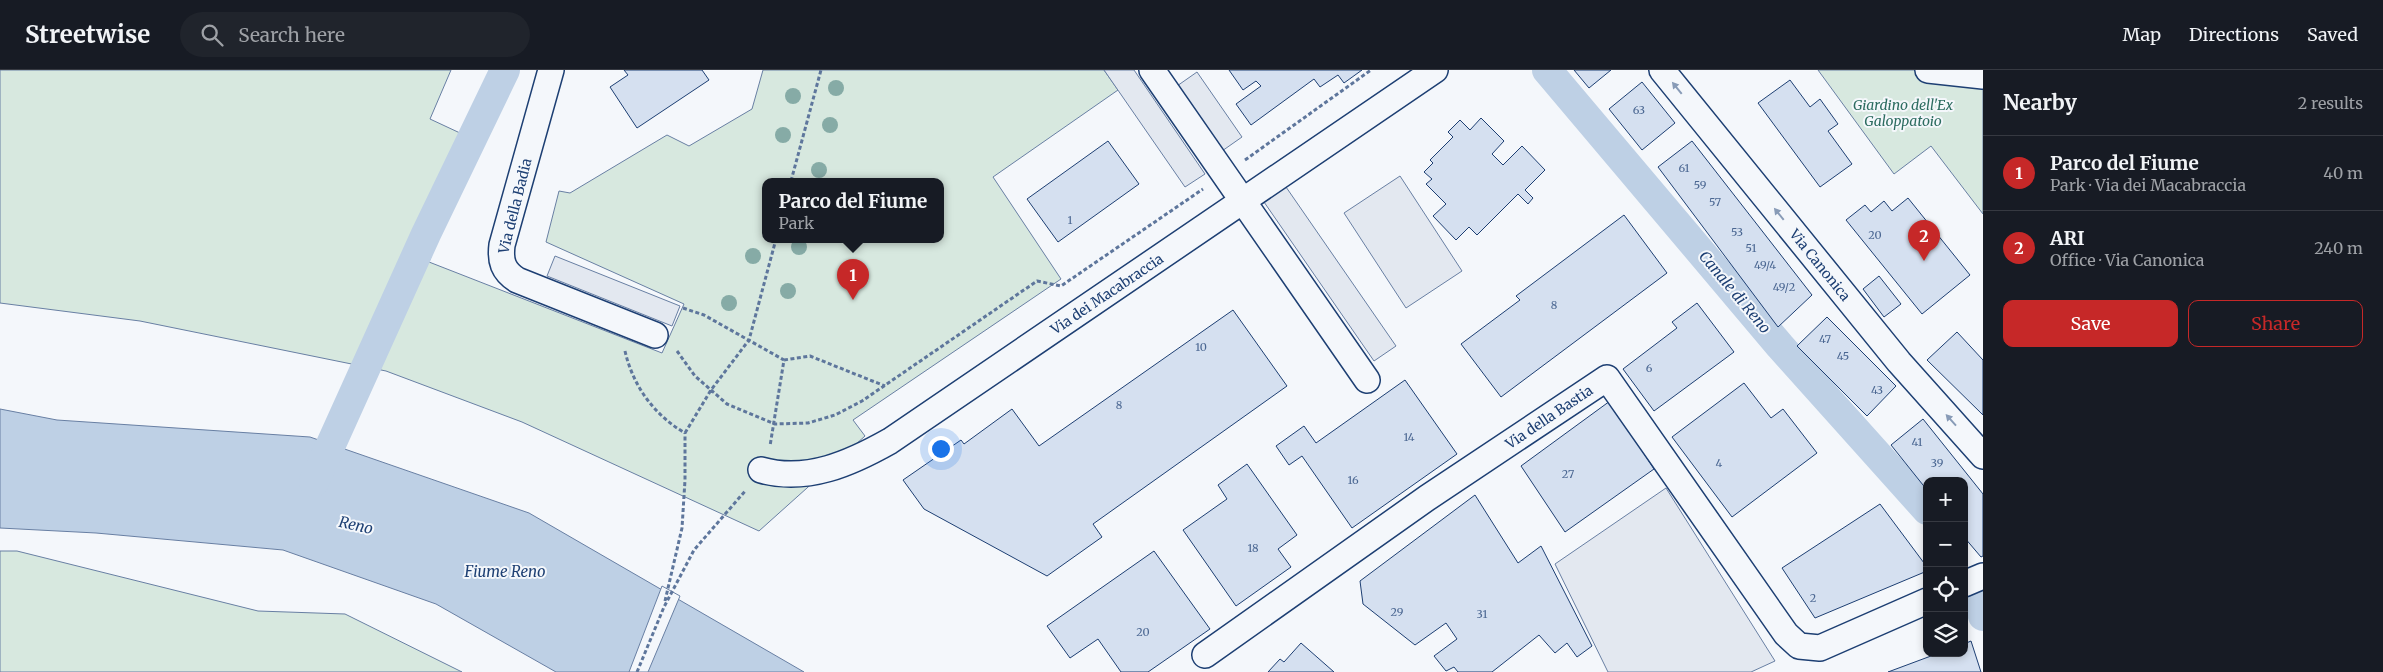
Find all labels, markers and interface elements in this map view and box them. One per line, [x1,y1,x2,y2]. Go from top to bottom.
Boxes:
search box [180,12,530,57]
text: Streetwise [25,19,150,50]
icon: search [198,21,226,49]
text: Search here [238,23,345,47]
text: Map [2123,23,2161,46]
text: Directions [2189,23,2279,46]
text: Saved [2307,23,2358,46]
one-way arrow [1672,82,1683,94]
text: Nearby [2003,89,2077,116]
text: 2 results [2298,93,2363,113]
park label: Giardino dell'Ex Galoppatoio [1853,96,1954,130]
house number: 63 [1633,103,1645,117]
text: Parco del Fiume [2050,151,2199,175]
street label: Via della Badia [494,156,536,257]
house number: 61 [1679,161,1689,175]
text: 1 [2015,163,2023,183]
text: 40 m [2323,163,2363,183]
text: Park · Via dei Macabraccia [2050,175,2246,195]
popup [762,178,944,243]
house number: 59 [1694,178,1707,192]
text: Parco del Fiume [779,189,927,213]
house number: 57 [1709,195,1721,209]
one-way arrow [1774,208,1785,221]
text: Park [779,213,814,233]
house number: 1 [1068,213,1073,227]
pin: 2 [1908,220,1940,261]
house number: 53 [1731,225,1743,239]
street label: Via Canonica [1785,225,1855,305]
text: ARI [2050,226,2085,250]
house number: 20 [1868,228,1882,242]
text: 2 [2014,238,2024,258]
text: 240 m [2314,238,2363,258]
house number: 51 [1746,241,1756,255]
water label: Canale di Reno [1695,247,1775,337]
street label: Via dei Macabraccia [1046,249,1167,339]
text: Office · Via Canonica [2050,250,2204,270]
house number: 49/4 [1754,258,1776,272]
pin: 1 [837,259,869,300]
house number: 49/2 [1773,280,1795,294]
house number: 8 [1551,298,1558,312]
button: Save [2003,300,2178,347]
button: Share [2188,300,2363,347]
house number: 47 [1819,332,1831,346]
house number: 10 [1195,340,1207,354]
house number: 45 [1837,349,1849,363]
house number: 6 [1646,361,1653,375]
street label: Via della Bastia [1501,381,1597,453]
house number: 43 [1871,383,1883,397]
house number: 8 [1116,398,1123,412]
one-way arrow [1945,413,1956,426]
house number: 14 [1403,430,1415,444]
house number: 41 [1912,435,1922,449]
your location [928,436,954,462]
house number: 4 [1716,456,1723,470]
house number: 39 [1931,456,1944,470]
house number: 27 [1562,467,1574,481]
house number: 16 [1347,473,1359,487]
map controls [1923,477,1968,657]
button: + [1923,477,1968,522]
water label: Reno [337,512,375,538]
button: − [1923,522,1968,567]
house number: 18 [1247,541,1259,555]
water label: Fiume Reno [464,562,545,581]
button: locate [1923,567,1968,612]
house number: 2 [1810,591,1816,605]
house number: 29 [1391,605,1404,619]
house number: 31 [1477,607,1487,621]
button: layers [1923,612,1968,657]
house number: 20 [1136,625,1150,639]

